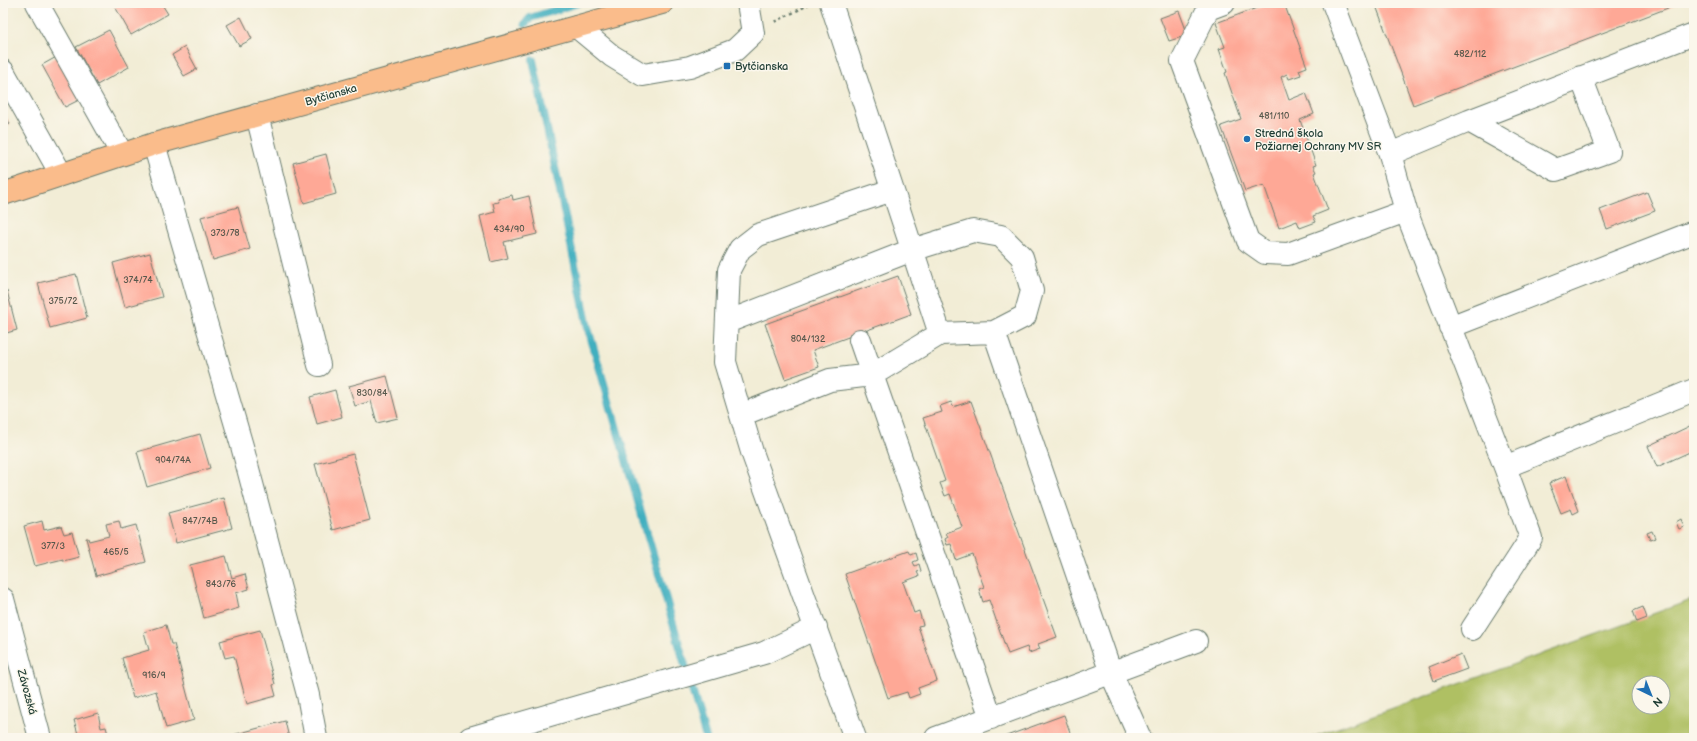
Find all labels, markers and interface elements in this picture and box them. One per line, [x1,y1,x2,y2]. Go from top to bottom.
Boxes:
house number: 482/112 [1454,49,1487,60]
place label: Bytčianska [735,60,788,73]
marker: Bytčianska [722,61,732,71]
street label: Bytčianska [304,81,358,109]
house number: 481/110 [1259,111,1289,122]
place label: Stredná škola Požiarnej Ochrany MV SR [1255,127,1381,153]
marker: Stredná škola Požiarnej Ochrany MV SR [1242,134,1252,144]
house number: 434/90 [493,224,525,235]
house number: 373/78 [210,228,240,239]
house number: 374/74 [123,275,153,286]
house number: 375/72 [49,296,78,307]
house number: 804/132 [791,334,826,345]
house number: 830/84 [357,388,388,399]
house number: 904/74A [155,455,191,466]
house number: 847/74B [182,516,218,527]
house number: 377/3 [41,541,65,552]
house number: 465/5 [103,547,129,558]
house number: 843/76 [206,579,237,590]
street label: Závozská [14,667,39,716]
house number: 916/9 [142,670,166,681]
north arrow [1631,675,1671,715]
text: N [1650,694,1665,710]

